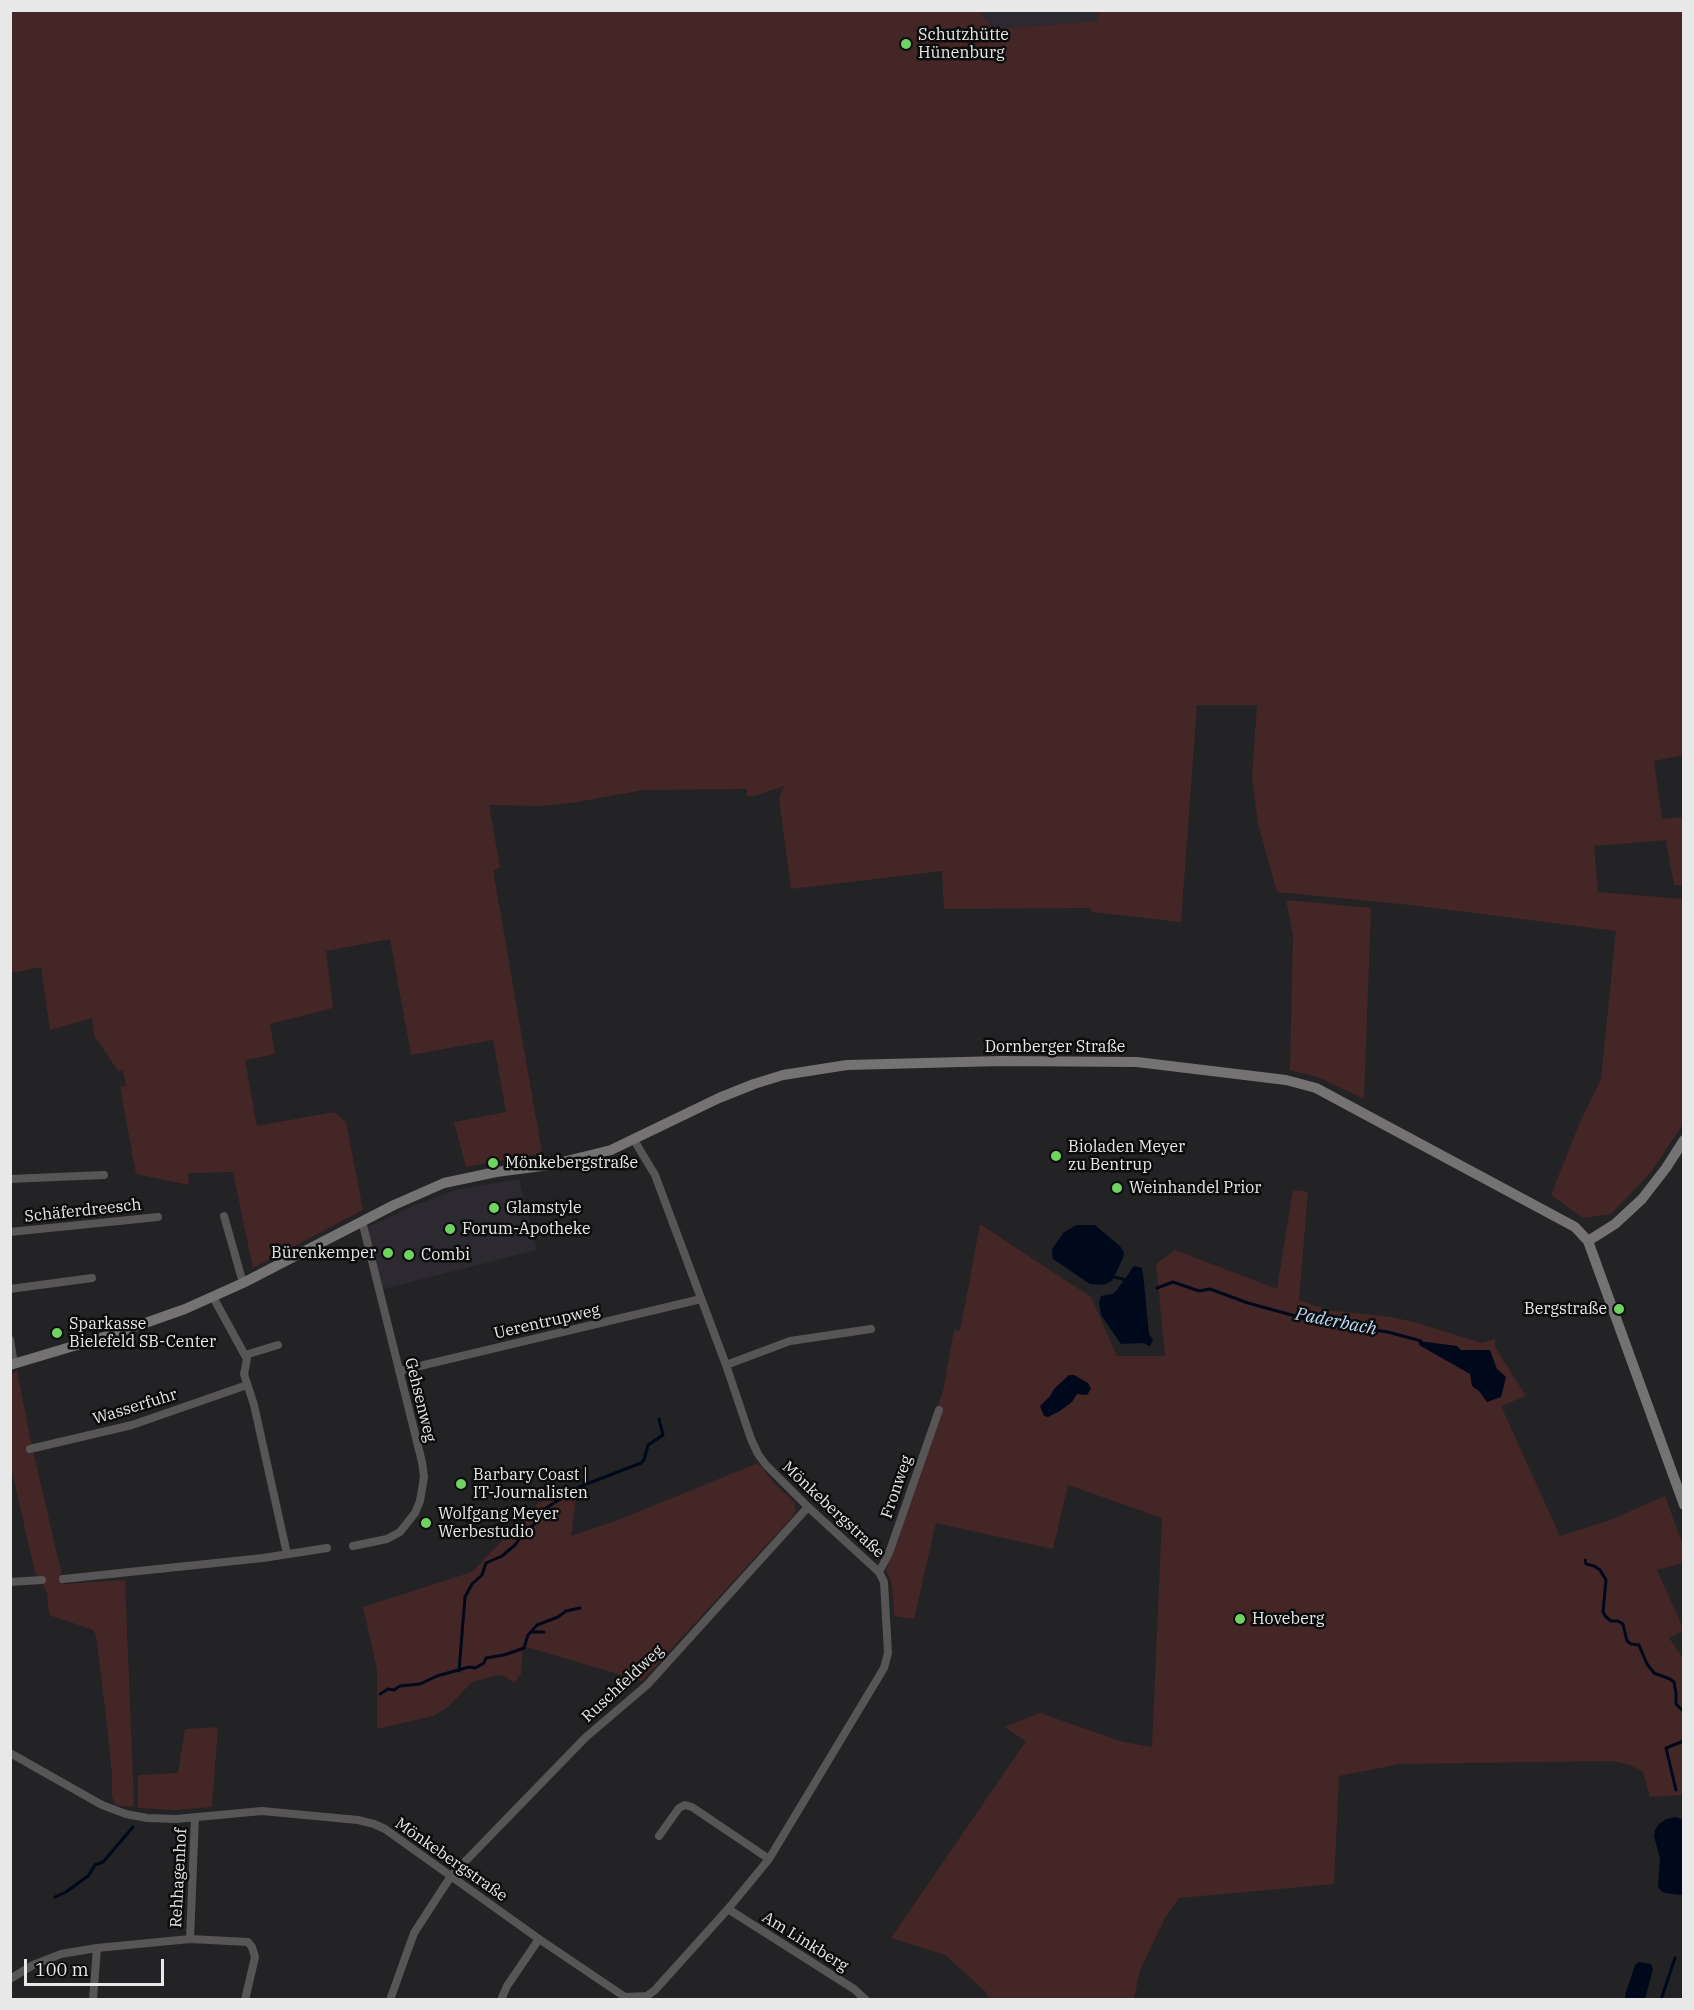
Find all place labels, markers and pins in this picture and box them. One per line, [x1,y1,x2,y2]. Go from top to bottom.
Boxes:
place label: Schutzhütte Hünenburg [918,25,1009,63]
marker: Schutzhütte Hünenburg [899,37,913,51]
place label: Bioladen Meyer zu Bentrup [1068,1137,1185,1175]
marker: Bioladen Meyer zu Bentrup [1049,1149,1063,1163]
place label: Mönkebergstraße [505,1153,638,1173]
marker: Mönkebergstraße [486,1156,500,1170]
place label: Weinhandel Prior [1129,1178,1261,1198]
marker: Weinhandel Prior [1110,1181,1124,1195]
place label: Glamstyle [506,1198,582,1218]
marker: Glamstyle [487,1201,501,1215]
place label: Forum-Apotheke [462,1219,591,1239]
marker: Forum-Apotheke [443,1222,457,1236]
place label: Bürenkemper [271,1243,376,1263]
place label: Combi [421,1245,470,1265]
marker: Bürenkemper [381,1246,395,1260]
marker: Combi [402,1248,416,1262]
place label: Bergstraße [1524,1299,1607,1319]
marker: Bergstraße [1612,1302,1626,1316]
place label: Sparkasse Bielefeld SB-Center [69,1314,216,1352]
marker: Sparkasse Bielefeld SB-Center [50,1326,64,1340]
place label: Barbary Coast | IT-Journalisten [473,1465,588,1503]
marker: Barbary Coast | IT-Journalisten [454,1477,468,1491]
place label: Wolfgang Meyer Werbestudio [438,1504,559,1542]
marker: Wolfgang Meyer Werbestudio [419,1516,433,1530]
place label: Hoveberg [1252,1609,1325,1629]
marker: Hoveberg [1233,1612,1247,1626]

